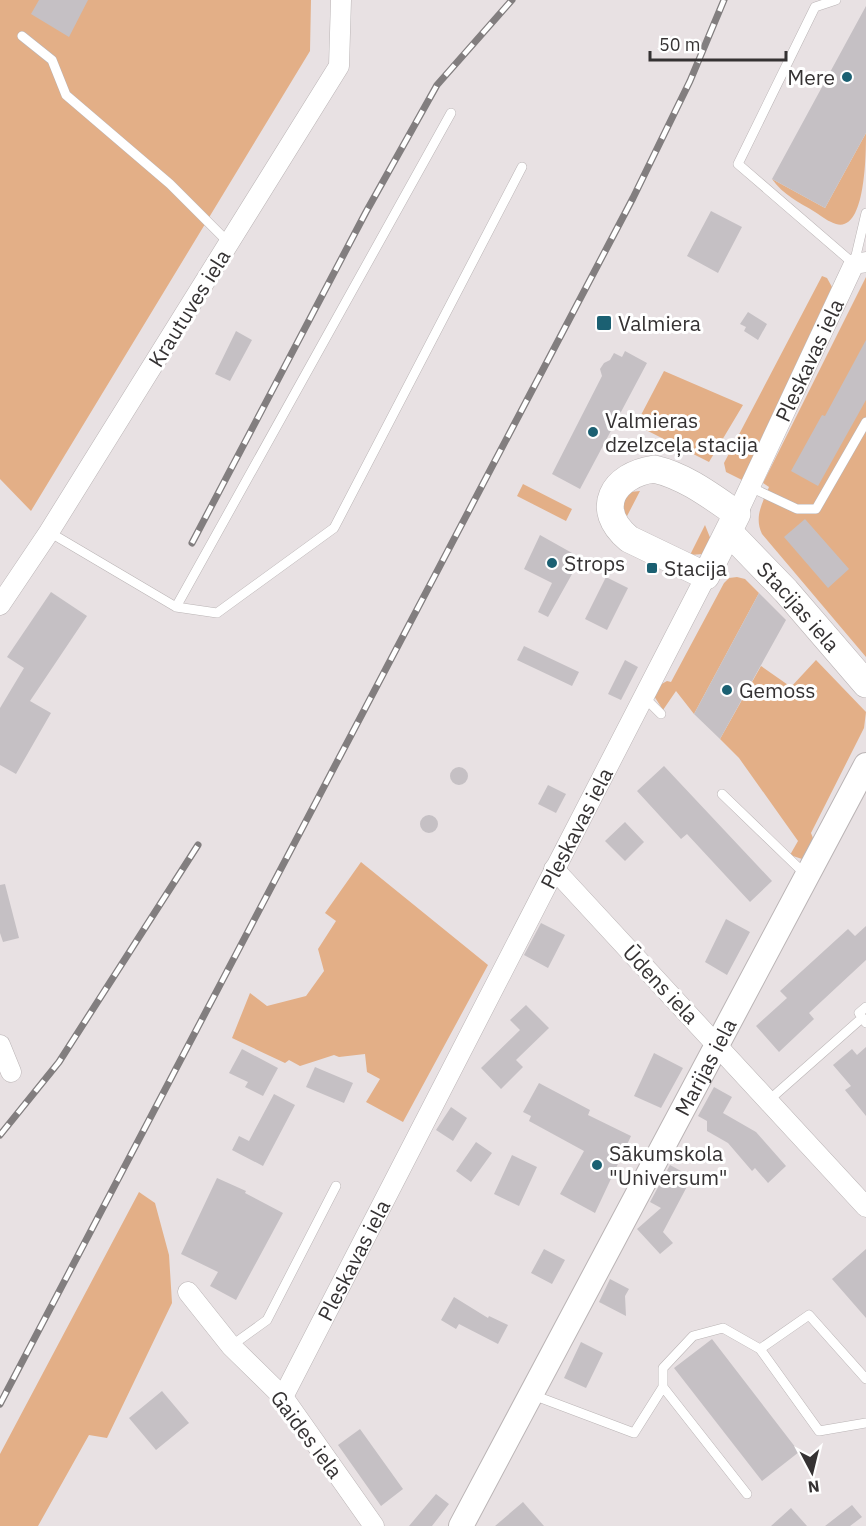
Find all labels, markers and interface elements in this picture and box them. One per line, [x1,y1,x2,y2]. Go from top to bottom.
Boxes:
scale bar [650,24,786,62]
text: 50 m [659,33,701,56]
place label: Mere [787,63,835,91]
marker: Mere [840,70,854,84]
street label: Krautuves iela [142,244,236,372]
street label: Pleskavas iela [768,294,850,426]
place label: Valmiera [618,309,701,337]
marker: Valmiera [595,314,613,332]
place label: Valmieras dzelzceļa stacija [605,406,758,458]
marker: Valmieras dzelzceļa stacija [586,425,600,439]
place label: Strops [564,549,625,577]
place label: Stacija [664,554,727,582]
street label: Stacijas iela [751,555,846,658]
marker: Strops [545,556,559,570]
marker: Stacija [645,561,659,575]
place label: Gemoss [739,676,816,704]
marker: Gemoss [720,683,734,697]
street label: Pleskavas iela [533,763,619,893]
street label: Ūdens iela [617,938,705,1030]
street label: Marijas iela [668,1013,743,1121]
place label: Sākumskola "Universum" [609,1139,728,1191]
marker: Sākumskola "Universum" [590,1158,604,1172]
street label: Pleskavas iela [311,1195,396,1325]
street label: Gaides iela [265,1384,349,1484]
north arrow [782,1442,842,1502]
text: N [807,1476,821,1498]

